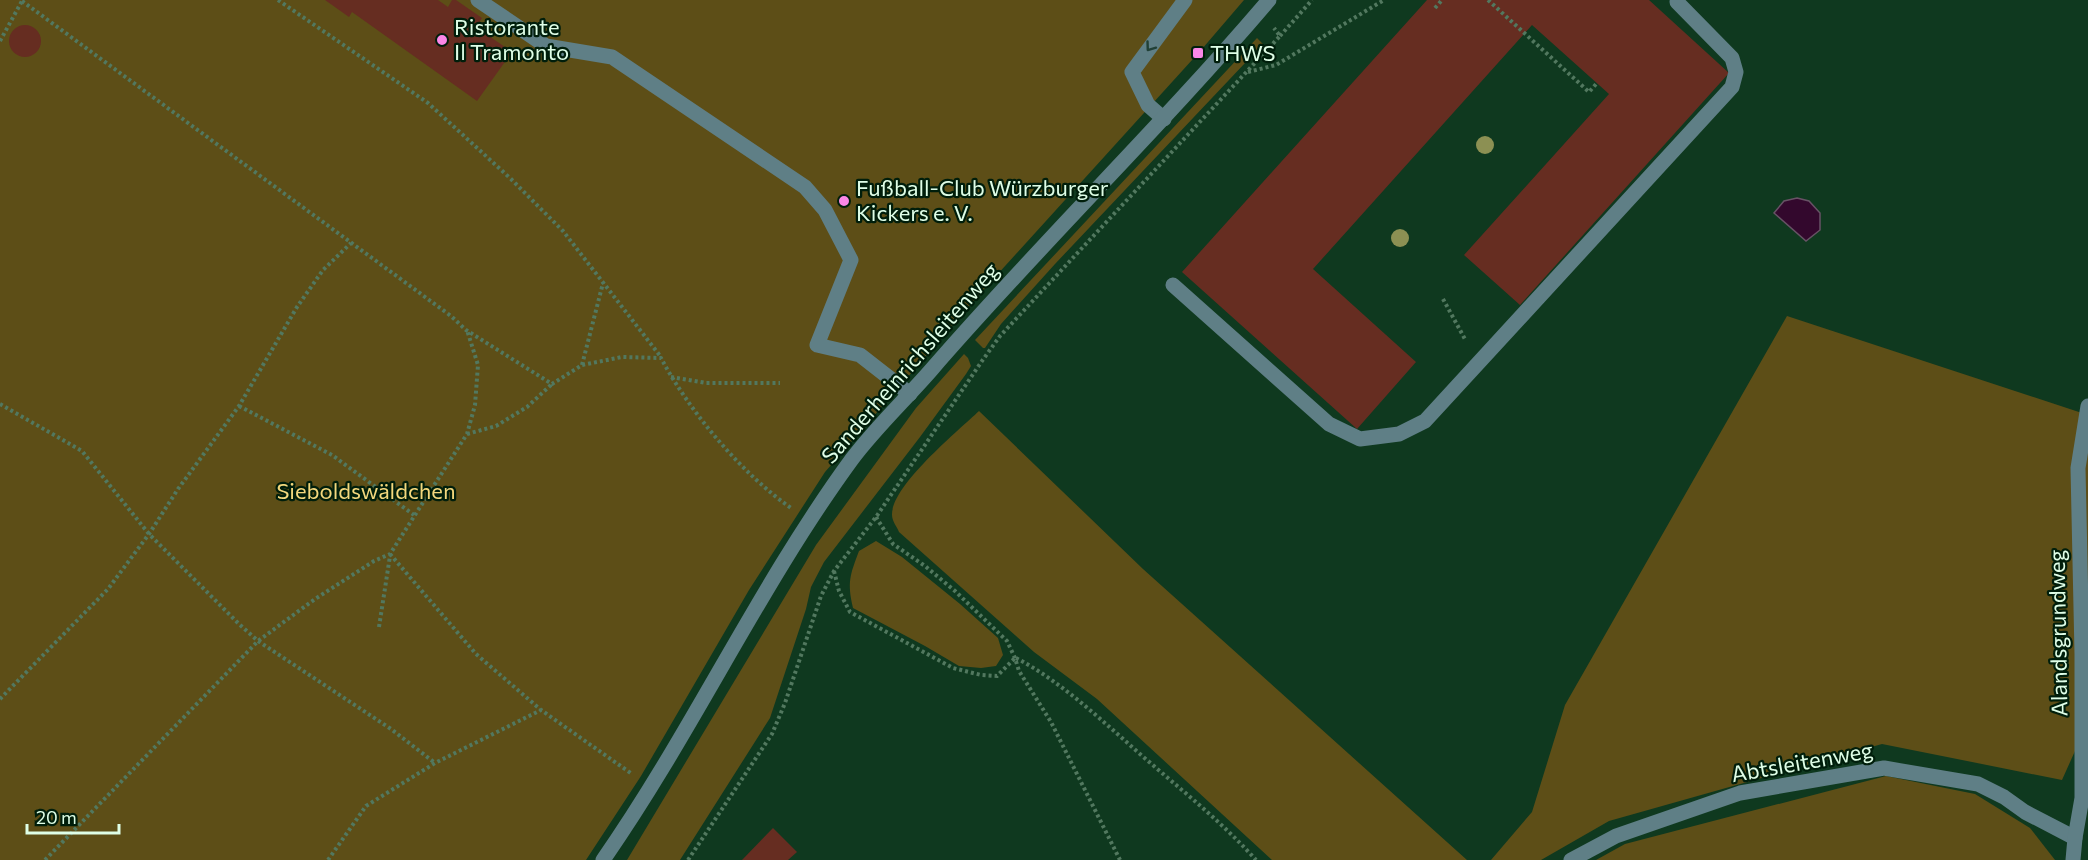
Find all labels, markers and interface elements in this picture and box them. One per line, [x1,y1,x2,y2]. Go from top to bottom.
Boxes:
place label: Ristorante Il Tramonto [454,13,569,65]
marker: Ristorante Il Tramonto [435,33,449,47]
place label: THWS [1210,39,1276,66]
one-way arrow [1147,40,1158,51]
marker: THWS [1191,46,1205,60]
place label: Fußball-Club Würzburger Kickers e. V. [856,174,1109,226]
marker: Fußball-Club Würzburger Kickers e. V. [837,194,851,208]
street label: Sanderheinrichsleitenweg [815,257,1004,468]
park label: Sieboldswäldchen [276,477,456,504]
street label: Alandsgrundweg [2043,549,2072,717]
street label: Abtsleitenweg [1729,736,1875,787]
scale bar [27,797,118,835]
text: 20 m [36,806,77,828]

